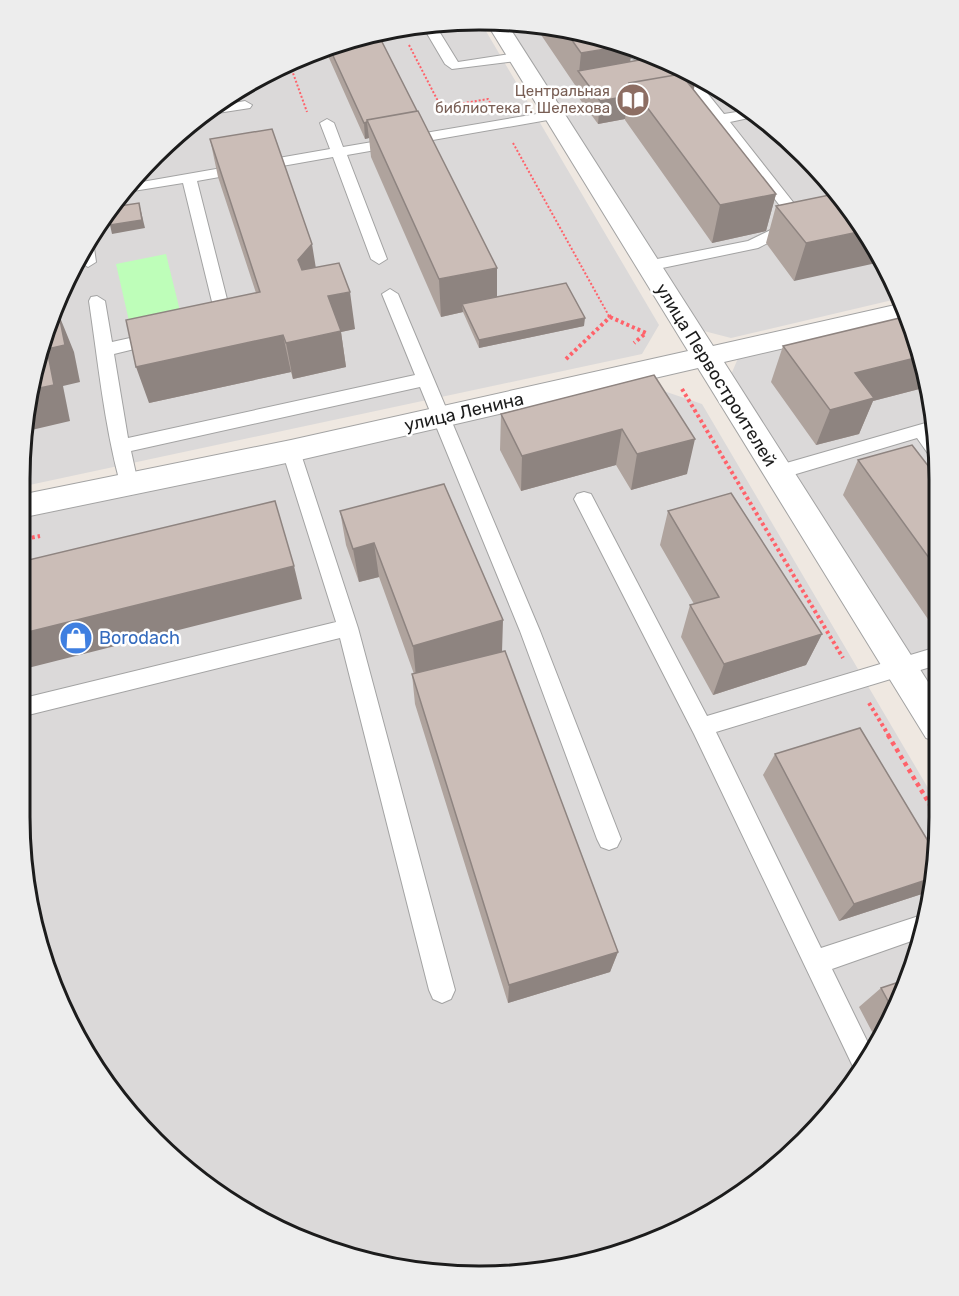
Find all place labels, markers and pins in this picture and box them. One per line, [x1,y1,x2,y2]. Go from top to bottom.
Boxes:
place label: Центральная библиотека г. Шелехова [435,82,610,117]
library icon: Центральная библиотека г. Шелехова [615,82,651,118]
shop icon: Borodach [58,620,94,656]
place label: Borodach [99,627,180,649]

